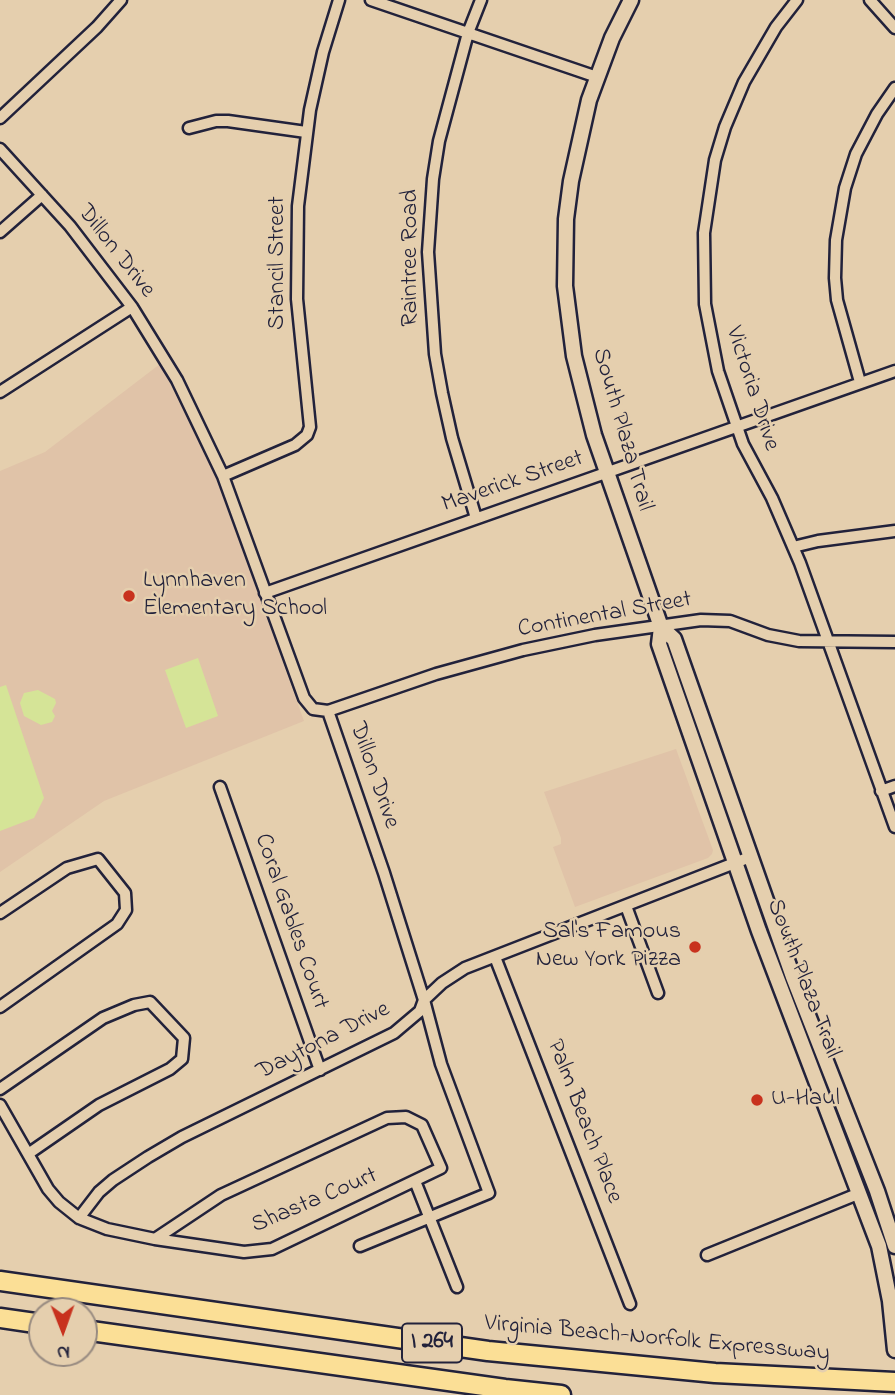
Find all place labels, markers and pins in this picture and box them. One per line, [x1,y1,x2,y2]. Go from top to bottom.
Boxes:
place label: Lynnhaven Elementary School [143,568,327,624]
marker: Lynnhaven Elementary School [121,588,137,604]
place label: Sal's Famous New York Pizza [536,919,681,975]
marker: Sal's Famous New York Pizza [687,939,703,955]
place label: U-Haul [771,1086,840,1114]
marker: U-Haul [749,1092,765,1108]

